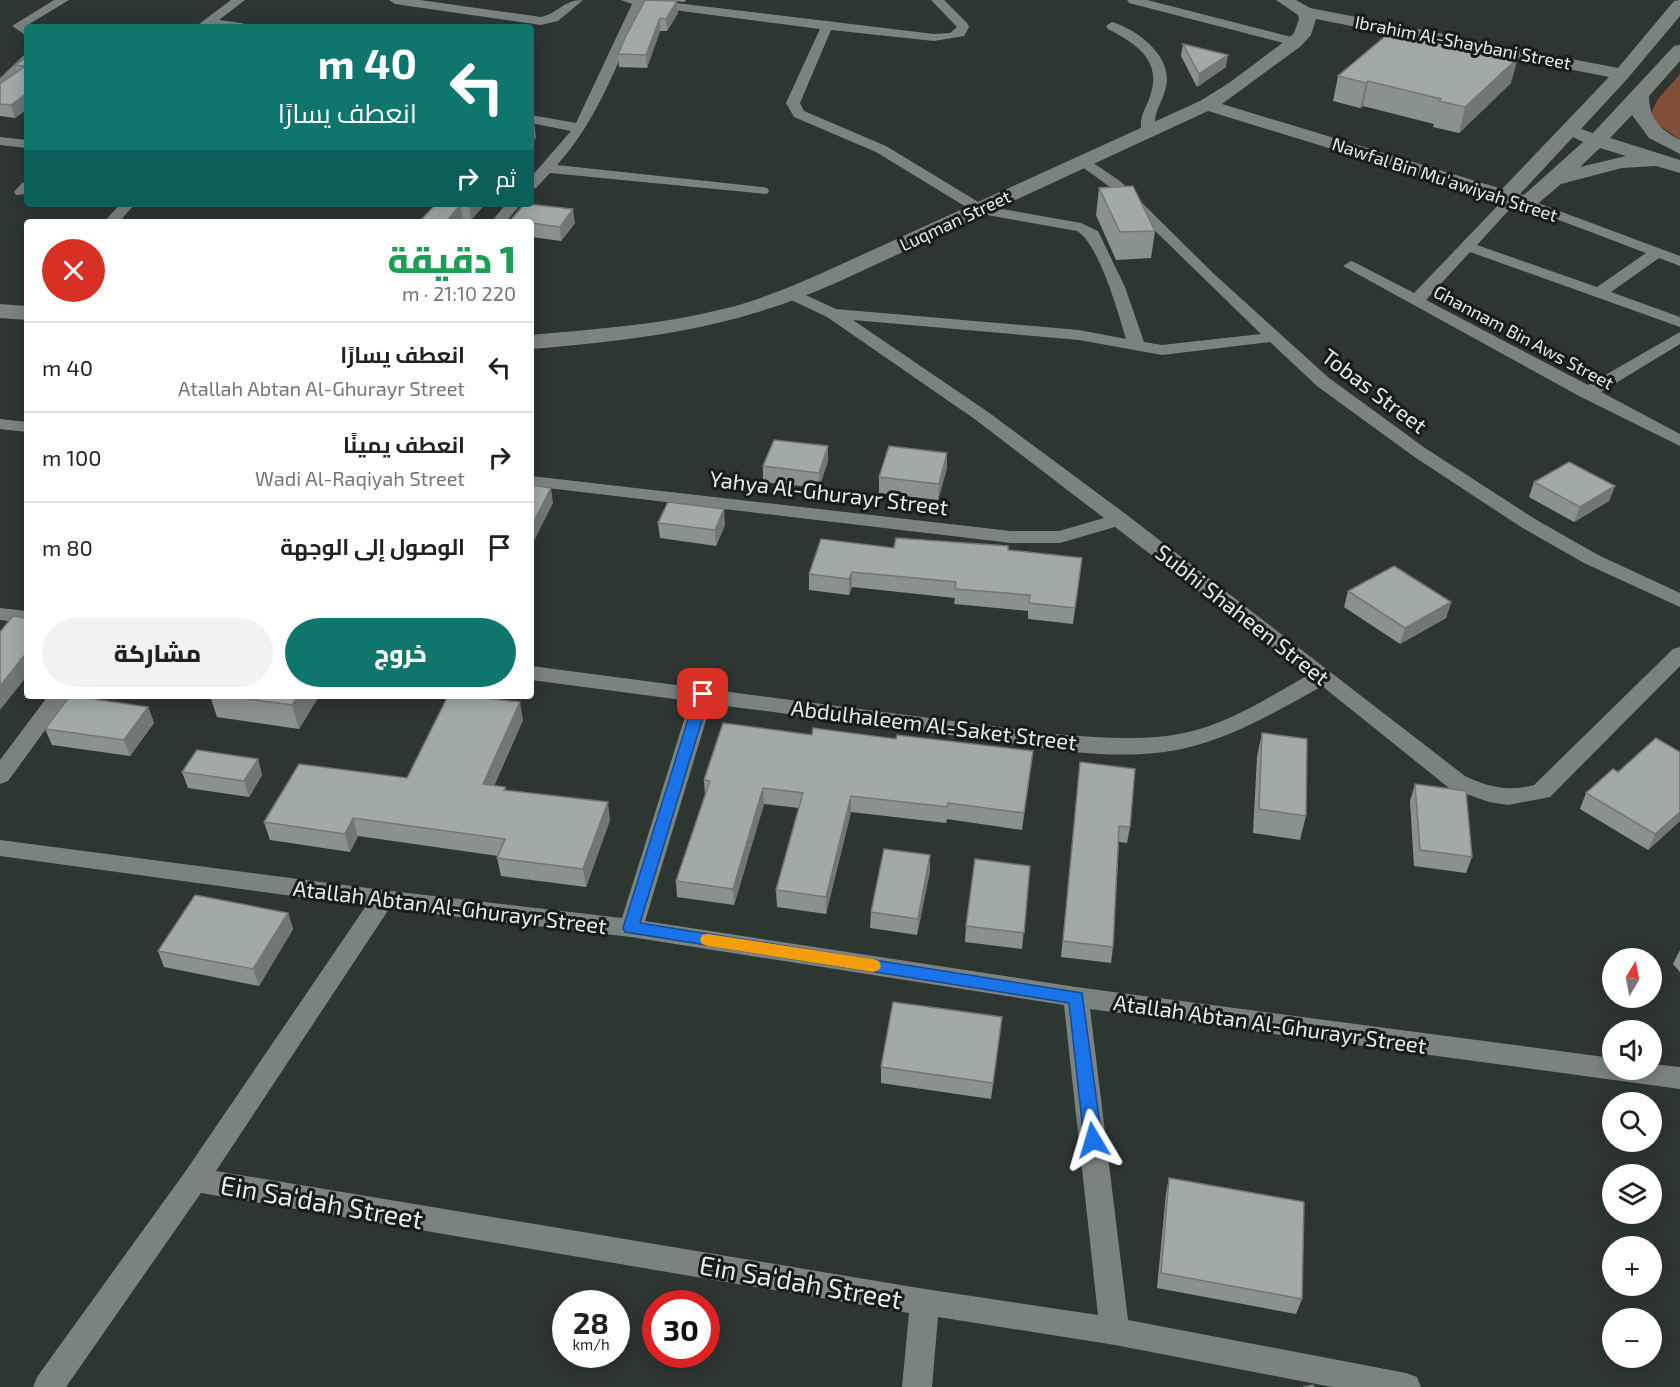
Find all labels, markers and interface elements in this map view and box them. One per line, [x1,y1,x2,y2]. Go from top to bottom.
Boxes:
street label: Ibrahim Al-Shaybani Street [1353,10,1573,74]
text: 40 m [318,37,417,87]
icon: left [438,48,516,126]
text: انعطف يسارًا [278,96,417,128]
street label: Nawfal Bin Mu'awiyah Street [1329,132,1561,226]
icon: right [451,162,484,195]
text: ثم [496,165,516,191]
street label: Luqman Street [896,185,1014,255]
text: 1 دقيقة [388,237,516,280]
button: close [42,239,105,302]
street label: Ghannam Bin Aws Street [1430,280,1618,394]
text: 220 m · 21:10 [402,281,516,305]
text: انعطف يسارًا [340,341,465,367]
street label: Tobas Street [1317,342,1433,438]
icon: left [483,351,516,384]
text: 40 m [42,354,93,380]
text: Atallah Abtan Al-Ghurayr Street [178,376,465,400]
text: انعطف يمينًا [343,431,465,457]
icon: right [483,441,516,474]
text: 100 m [42,444,101,470]
street label: Yahya Al-Ghurayr Street [708,464,950,520]
text: Wadi Al-Raqiyah Street [255,466,465,490]
icon: arrive [483,531,516,564]
text: الوصول إلى الوجهة [280,533,465,559]
text: 80 m [42,534,93,560]
street label: Subhi Shaheen Street [1151,538,1335,690]
button: مشاركة [42,618,273,687]
button: خروج [285,618,516,687]
pin [677,668,728,719]
icon: arrive [686,677,719,710]
street label: Abdulhaleem Al-Saket Street [790,694,1078,754]
street label: Atallah Abtan Al-Ghurayr Street [292,874,608,938]
north arrow [1602,948,1662,1008]
map controls [1602,948,1662,1368]
street label: Atallah Abtan Al-Ghurayr Street [1112,988,1428,1058]
button: sound [1602,1020,1662,1080]
button: search [1602,1092,1662,1152]
position arrow [1061,1108,1125,1172]
button: layers [1602,1164,1662,1224]
street label: Ein Sa‘dah Street [218,1167,426,1235]
button: + [1602,1236,1662,1296]
street label: Ein Sa‘dah Street [697,1247,905,1315]
speed limit sign: 30 [642,1290,720,1368]
text: 28 [573,1304,609,1340]
button: − [1602,1308,1662,1368]
text: km/h [572,1335,610,1353]

